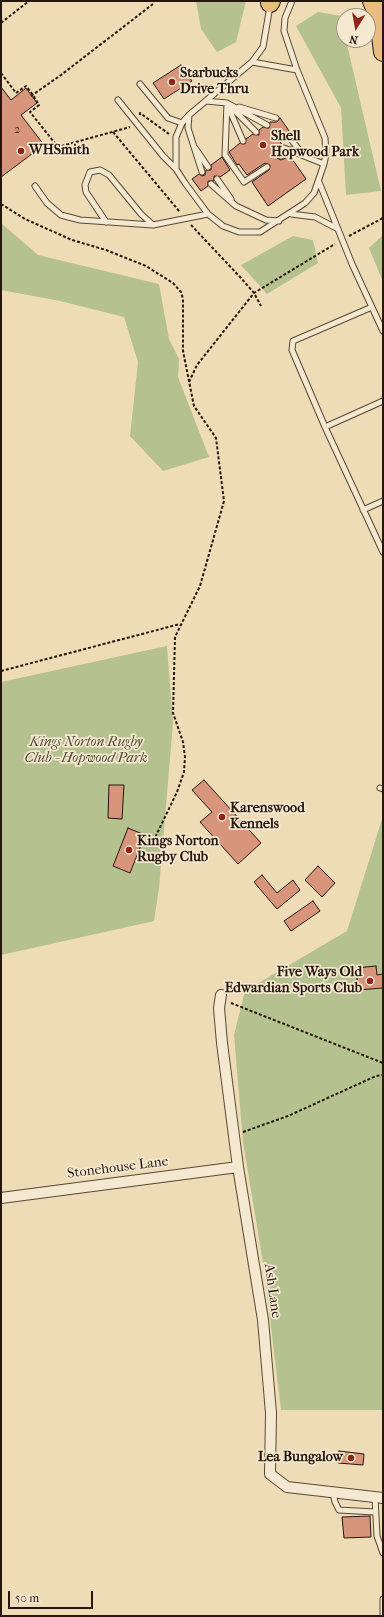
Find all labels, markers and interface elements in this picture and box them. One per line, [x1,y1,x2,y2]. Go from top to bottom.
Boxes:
north arrow [336,8,376,48]
text: N [348,32,359,46]
place label: Starbucks Drive Thru [180,66,249,98]
marker: Starbucks Drive Thru [167,77,177,87]
house number: 2 [14,123,20,137]
place label: Shell Hopwood Park [271,129,359,162]
marker: Shell Hopwood Park [258,140,268,150]
place label: WHSmith [29,143,90,159]
marker: WHSmith [16,146,26,156]
park label: Kings Norton Rugby Club - Hopwood Park [25,735,147,768]
place label: Karenswood Kennels [230,801,305,834]
marker: Karenswood Kennels [217,812,227,822]
place label: Kings Norton Rugby Club [137,834,219,866]
marker: Kings Norton Rugby Club [124,845,134,855]
place label: Five Ways Old Edwardian Sports Club [225,965,362,998]
marker: Five Ways Old Edwardian Sports Club [365,976,375,986]
street label: Stonehouse Lane [66,1153,170,1183]
street label: Ash Lane [260,1263,284,1319]
place label: Lea Bungalow [258,1450,343,1466]
marker: Lea Bungalow [346,1453,356,1463]
scale bar [10,1583,95,1609]
text: 50 m [15,1591,39,1605]

